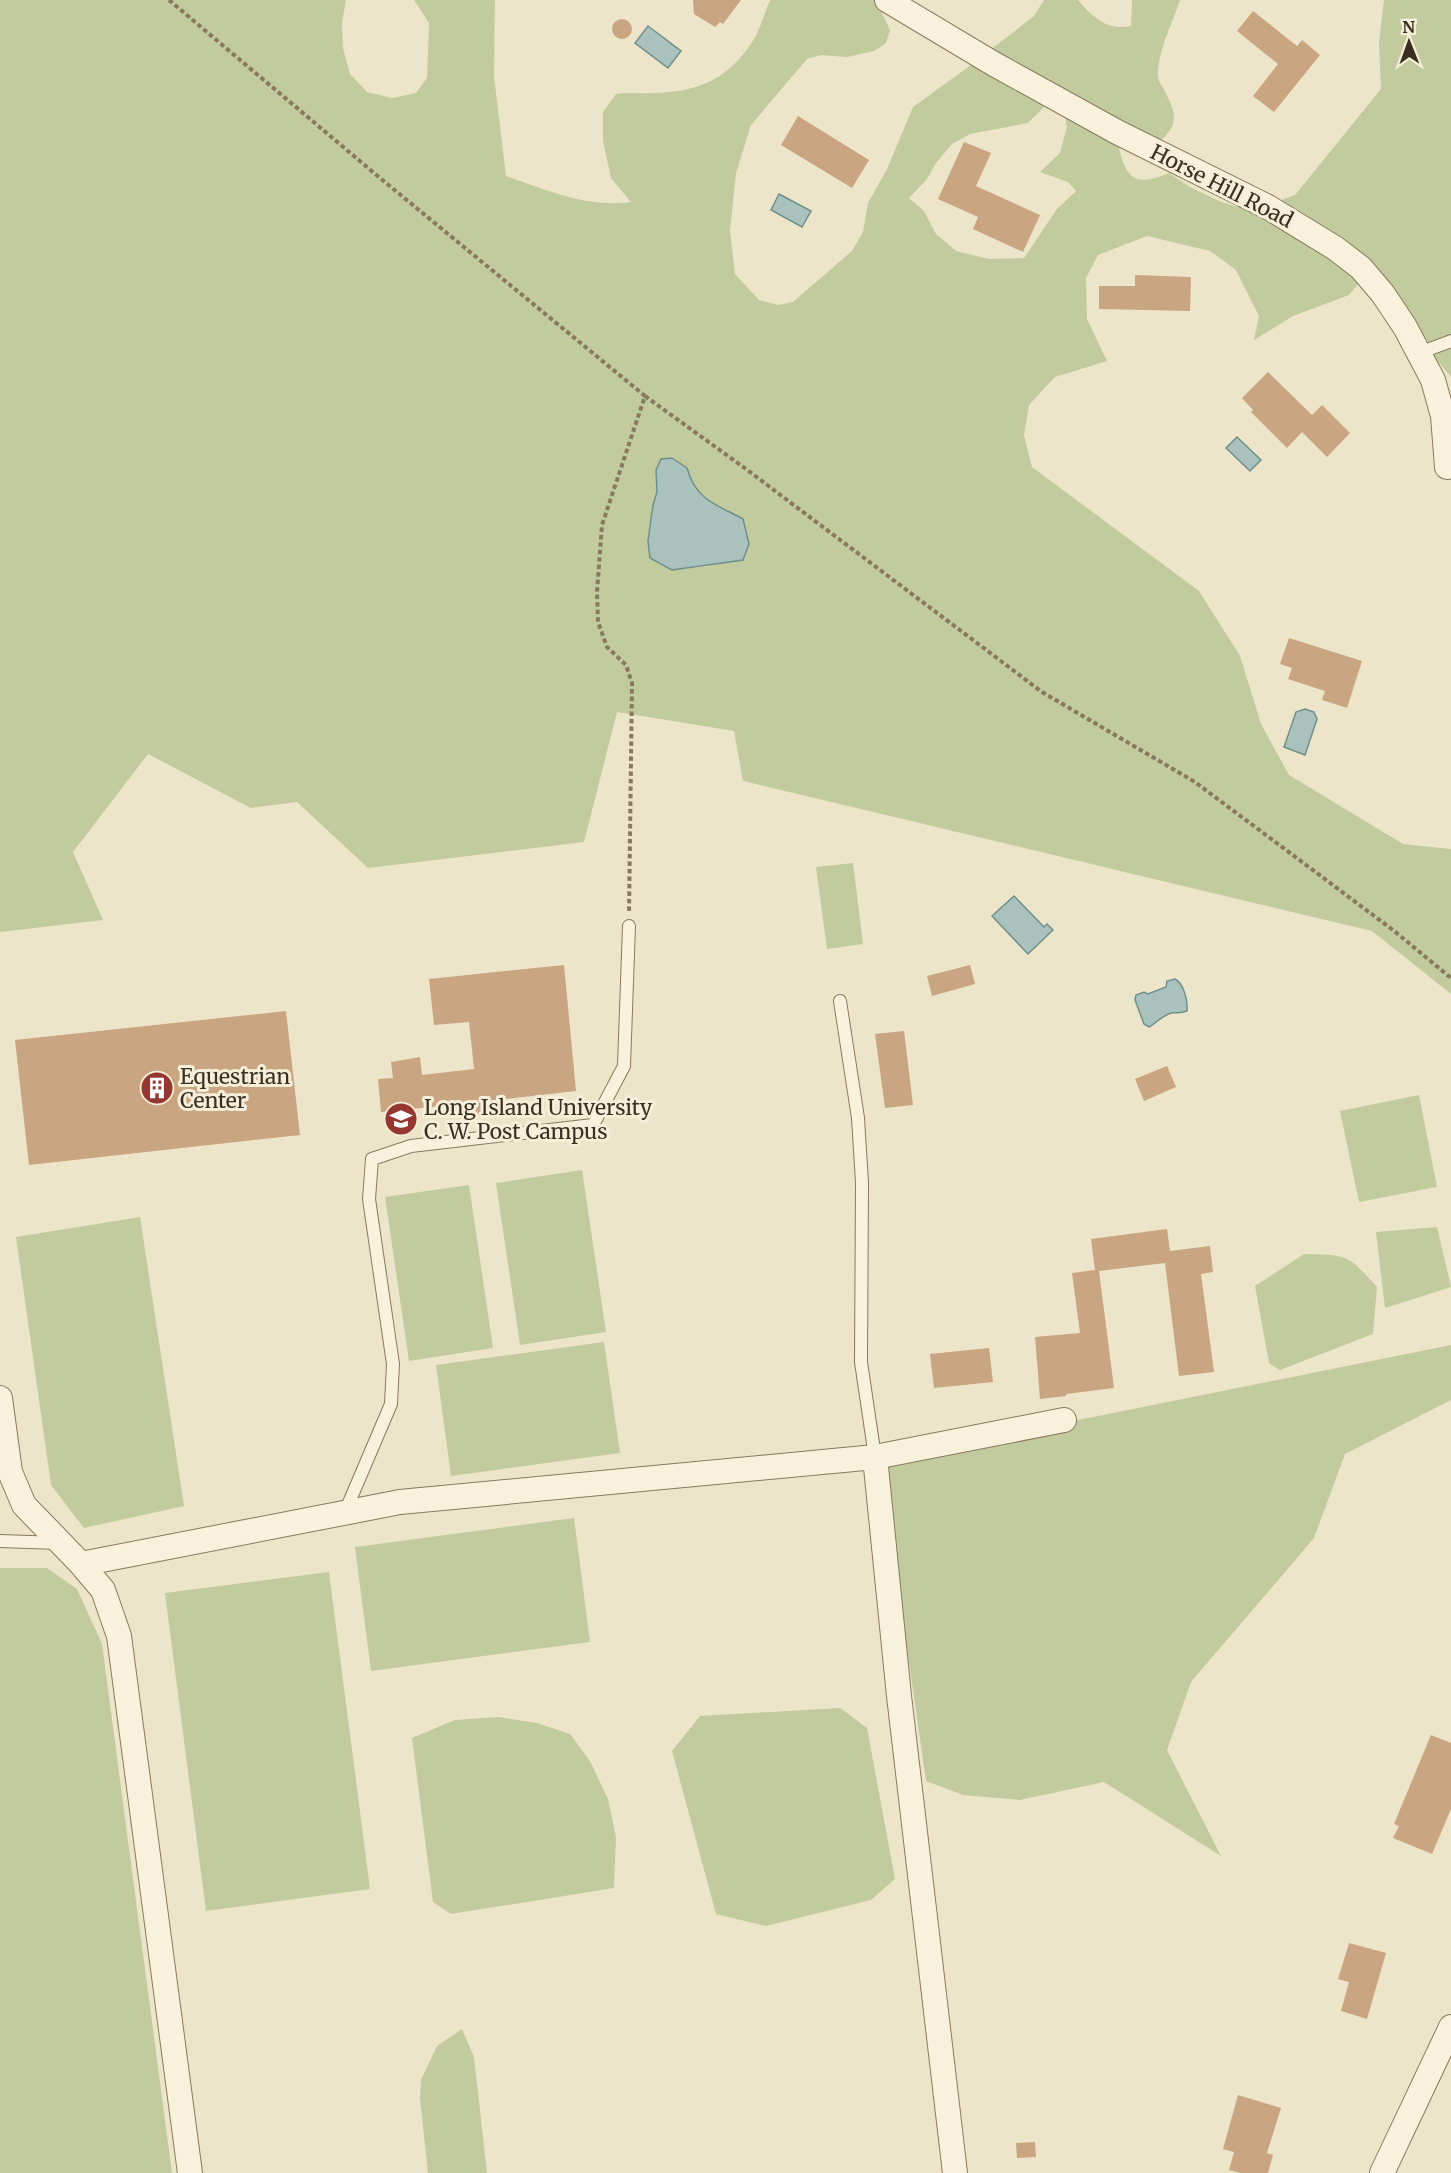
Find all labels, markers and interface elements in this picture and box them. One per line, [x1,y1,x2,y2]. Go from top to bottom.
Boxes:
north arrow [1379,12,1439,72]
text: N [1402,17,1416,37]
street label: Horse Hill Road [1146,138,1298,234]
place label: Equestrian Center [180,1063,290,1114]
building icon: Equestrian Center [139,1070,175,1106]
place label: Long Island University C. W. Post Campus [424,1094,653,1145]
school or university icon: Long Island University C. W. Post Campus [383,1101,419,1137]

